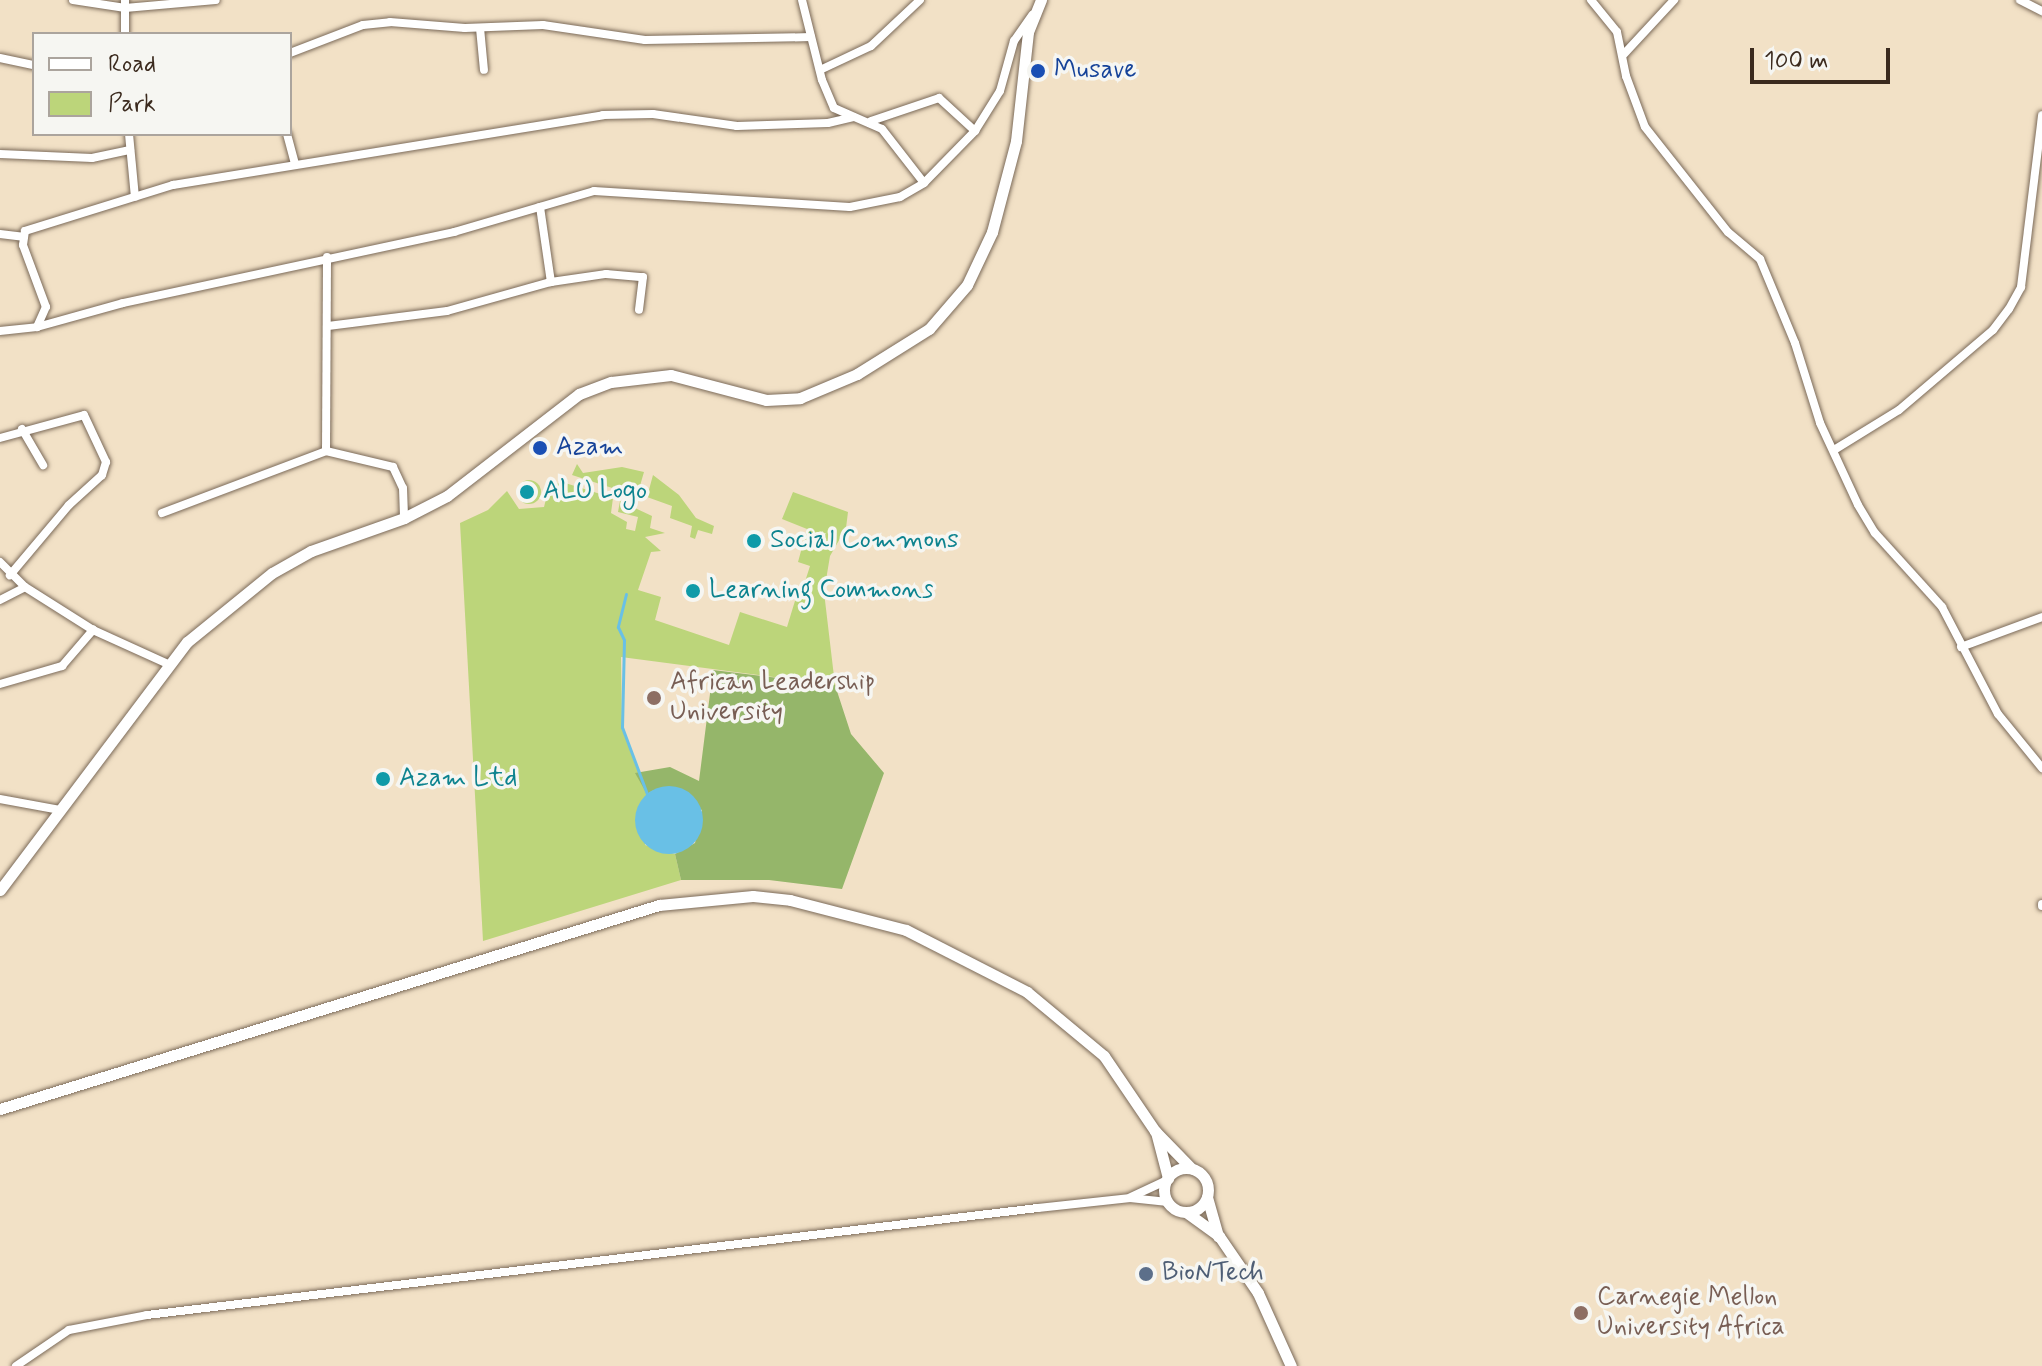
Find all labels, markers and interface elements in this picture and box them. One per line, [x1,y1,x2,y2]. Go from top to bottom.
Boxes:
legend [32,32,292,136]
scale bar [1754,32,1894,82]
text: 100 m [1764,46,1828,77]
text: Road [108,49,156,80]
place label: Musave [1054,55,1136,87]
marker: Musave [1029,62,1047,80]
text: Park [108,89,156,120]
place label: Azam [556,432,623,464]
marker: Azam [531,439,549,457]
place label: ALU Logo [543,476,649,508]
marker: ALU Logo [518,483,536,501]
place label: Social Commons [770,525,959,557]
marker: Social Commons [745,532,763,550]
place label: Learning Commons [709,575,937,607]
marker: Learning Commons [684,582,702,600]
place label: African Leadership University [670,667,878,728]
marker: African Leadership University [645,689,663,707]
place label: Azam Ltd [399,763,513,795]
marker: Azam Ltd [374,770,392,788]
place label: BioNTech [1162,1258,1264,1290]
marker: BioNTech [1137,1265,1155,1283]
place label: Carnegie Mellon University Africa [1597,1282,1788,1344]
marker: Carnegie Mellon University Africa [1572,1304,1590,1322]

